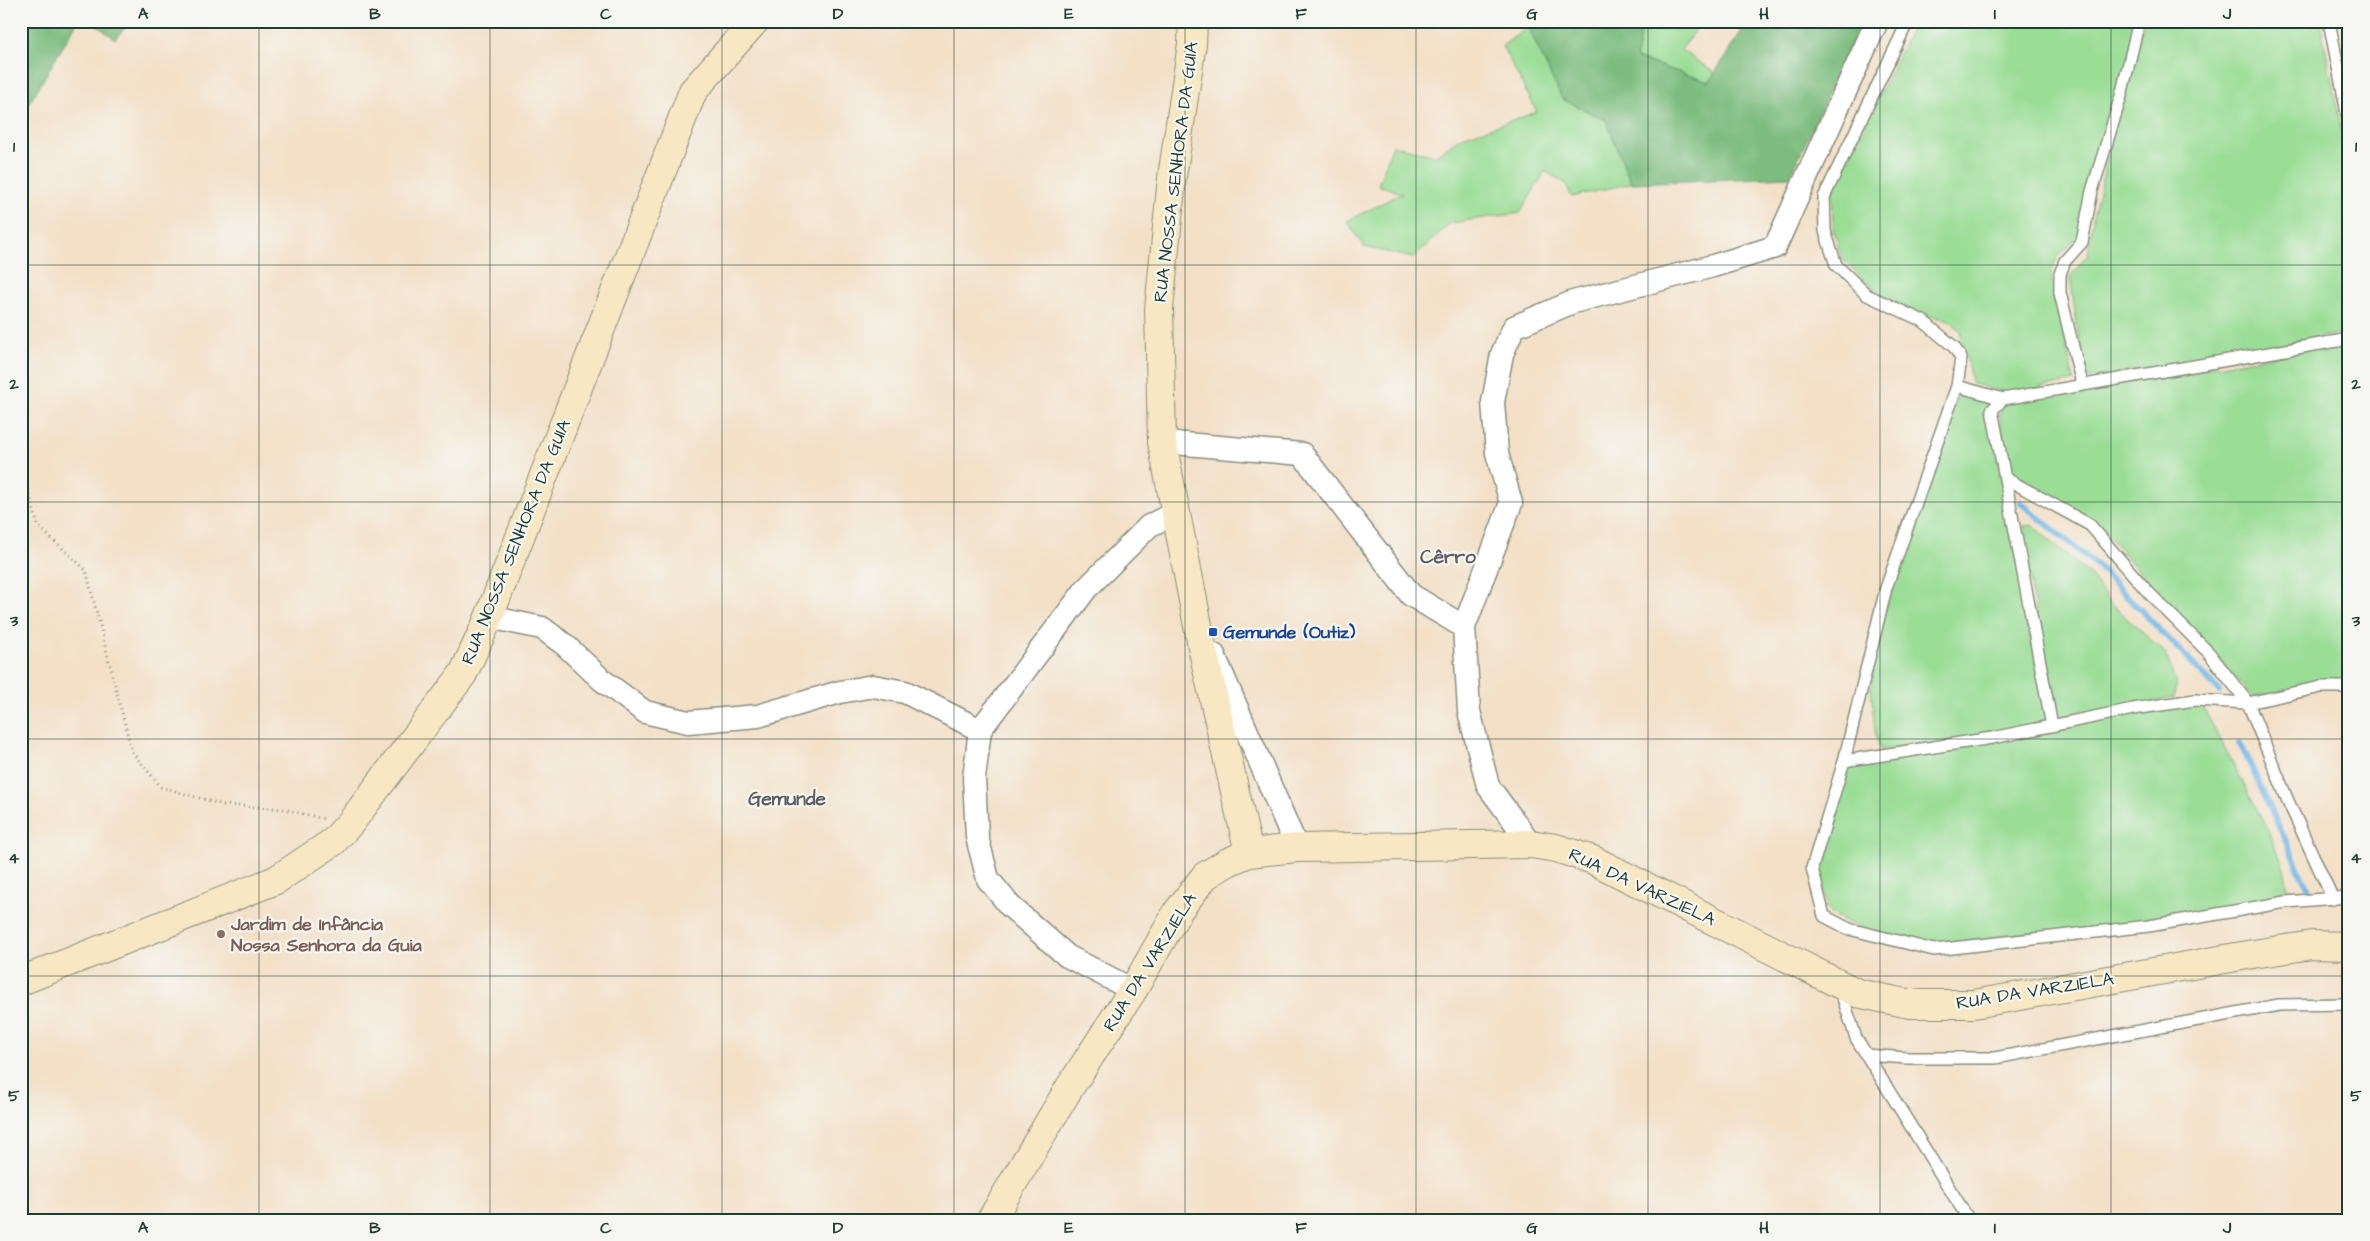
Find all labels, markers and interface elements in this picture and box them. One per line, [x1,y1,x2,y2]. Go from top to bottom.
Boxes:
text: A [138,3,149,25]
text: B [369,3,381,25]
text: C [600,3,612,25]
text: D [833,3,844,25]
text: E [1064,3,1074,25]
text: F [1295,3,1307,25]
text: G [1526,3,1538,25]
text: H [1759,3,1769,25]
text: I [1994,3,1996,25]
text: J [2222,3,2232,25]
street label: RUA NOSSA SENHORA DA GUIA [1148,40,1204,304]
text: 1 [13,136,16,158]
text: 1 [2355,136,2358,158]
text: 2 [8,373,19,395]
text: 2 [2350,373,2361,395]
street label: RUA NOSSA SENHORA DA GUIA [455,415,577,668]
district label: Cêrro [1420,544,1476,571]
text: 3 [9,610,19,632]
text: 3 [2351,610,2361,632]
place label: Gemunde (Outiz) [1223,620,1356,645]
marker: Gemunde (Outiz) [1207,626,1219,638]
district label: Gemunde [748,786,826,813]
street label: RUA DA VARZIELA [1565,842,1720,932]
text: 4 [9,847,20,869]
text: 4 [2351,847,2362,869]
street label: RUA DA VARZIELA [1097,887,1203,1036]
place label: Jardim de Infância Nossa Senhora da Guia [230,912,422,958]
marker: Jardim de Infância Nossa Senhora da Guia [215,928,227,940]
street label: RUA DA VARZIELA [1954,966,2116,1016]
text: 5 [8,1085,20,1107]
text: 5 [2350,1085,2362,1107]
text: A [138,1217,149,1239]
text: B [369,1217,381,1239]
text: C [600,1217,612,1239]
text: D [833,1217,844,1239]
text: E [1064,1217,1074,1239]
text: F [1295,1217,1307,1239]
text: G [1526,1217,1538,1239]
text: H [1759,1217,1769,1239]
text: I [1994,1217,1996,1239]
text: J [2222,1217,2232,1239]

